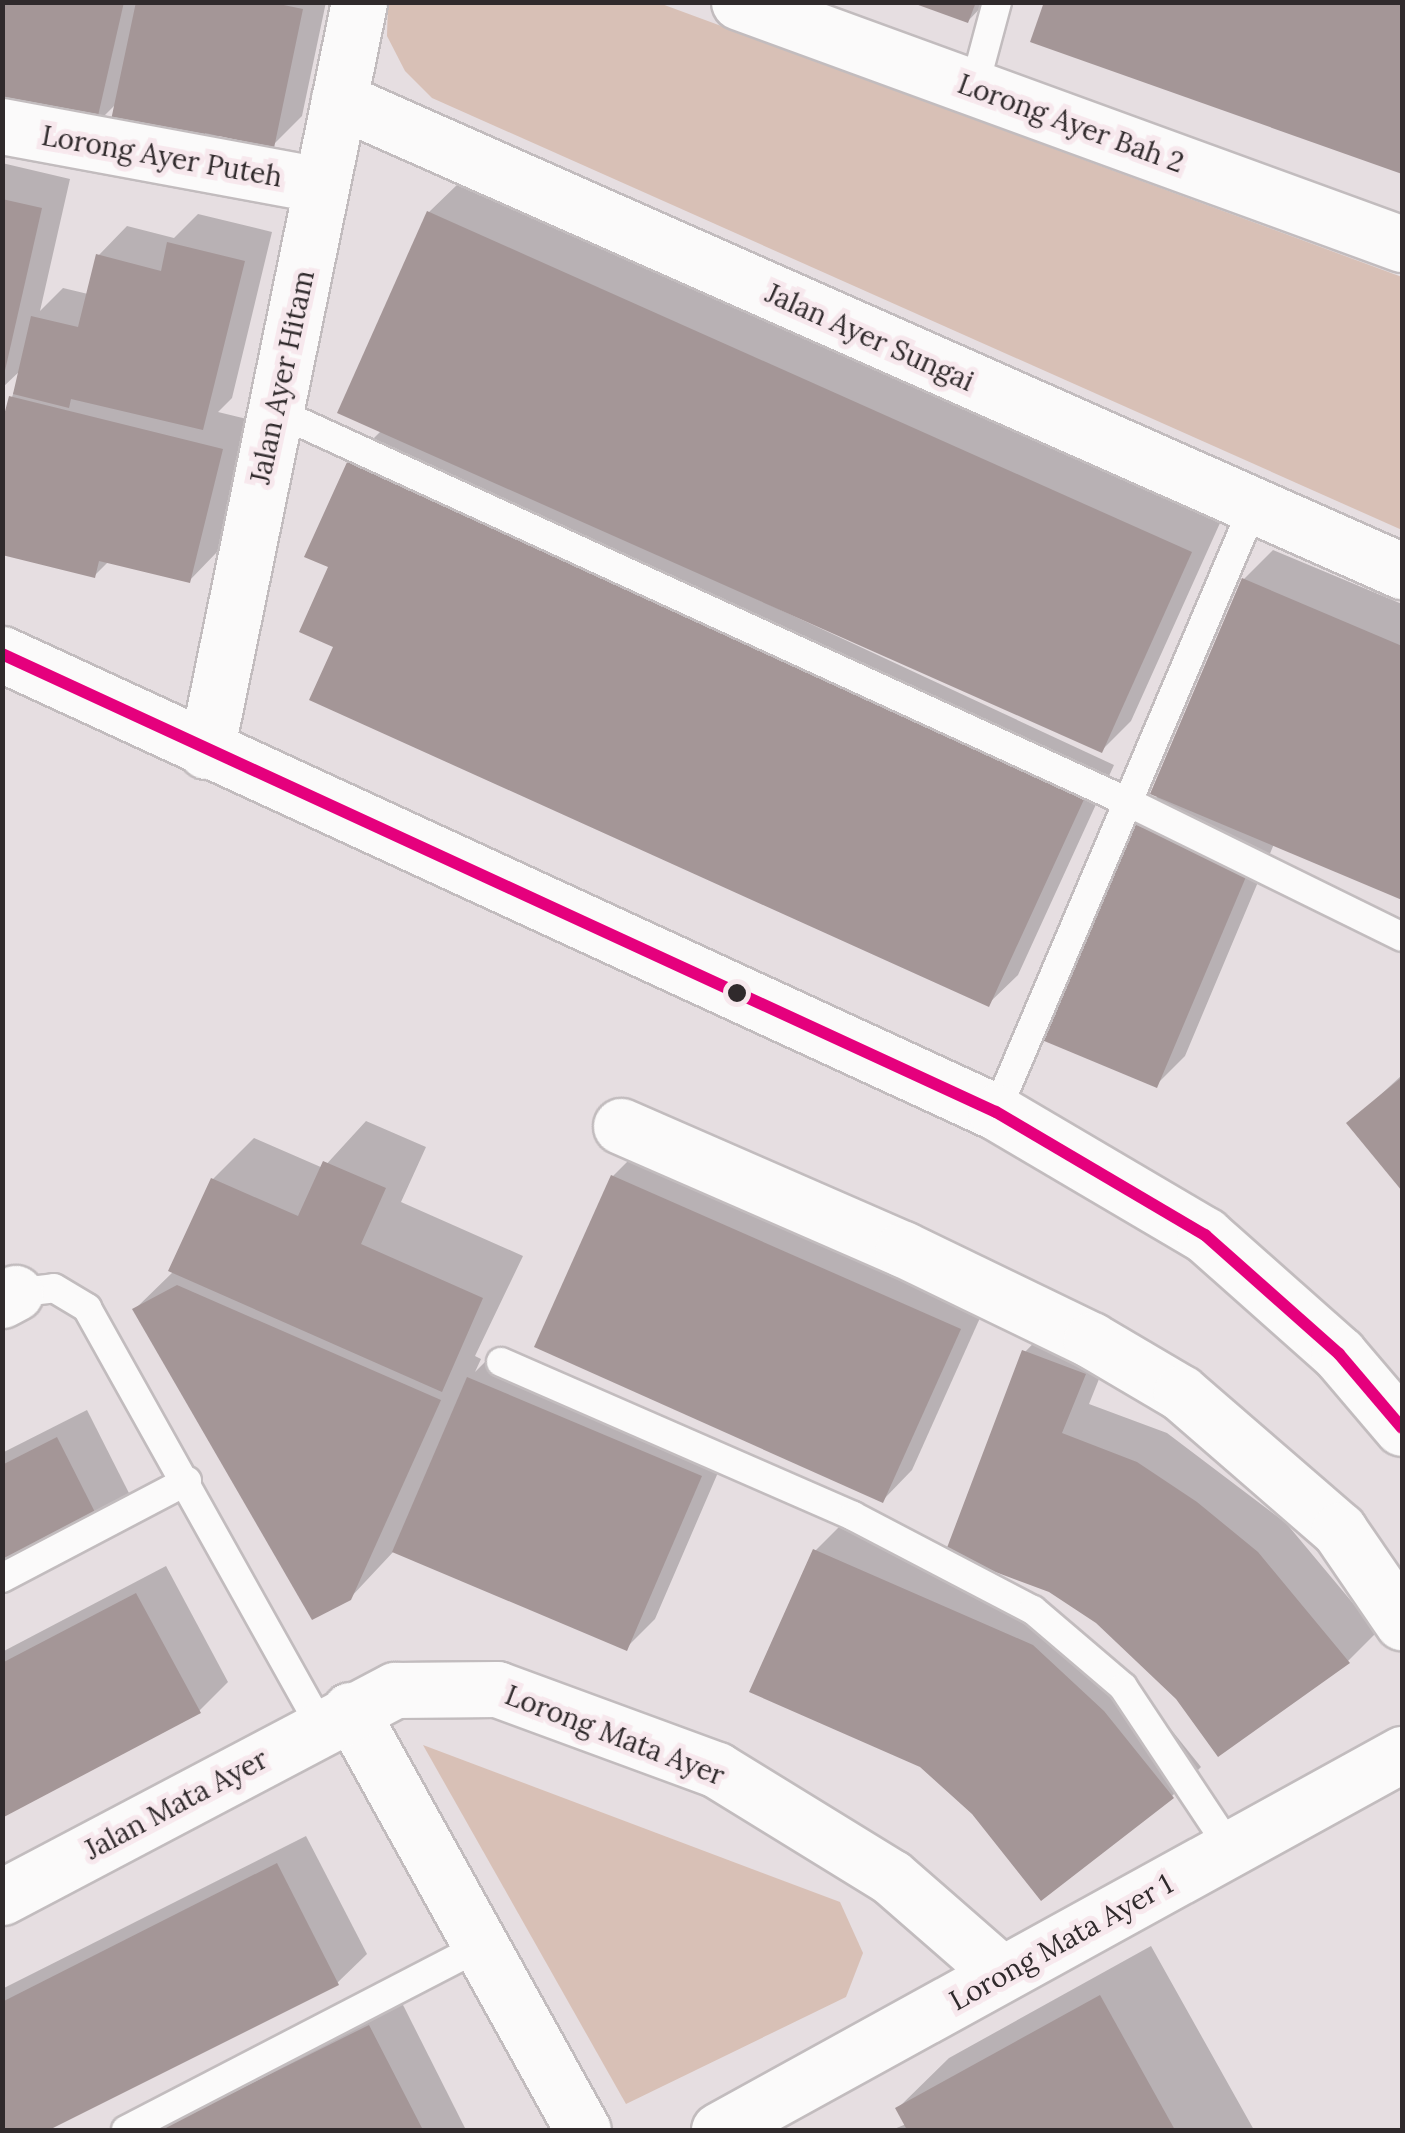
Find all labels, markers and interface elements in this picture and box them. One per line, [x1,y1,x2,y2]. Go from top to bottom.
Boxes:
street label: Lorong Ayer Bah 2 [953,67,1189,179]
street label: Lorong Ayer Puteh [39,118,285,194]
street label: Jalan Ayer Hitam [243,267,321,487]
street label: Jalan Ayer Sungai [761,276,979,398]
unlabelled marker [727,983,747,1003]
street label: Lorong Mata Ayer [501,1678,729,1792]
street label: Jalan Mata Ayer [79,1742,273,1866]
street label: Lorong Mata Ayer 1 [944,1867,1178,2017]

